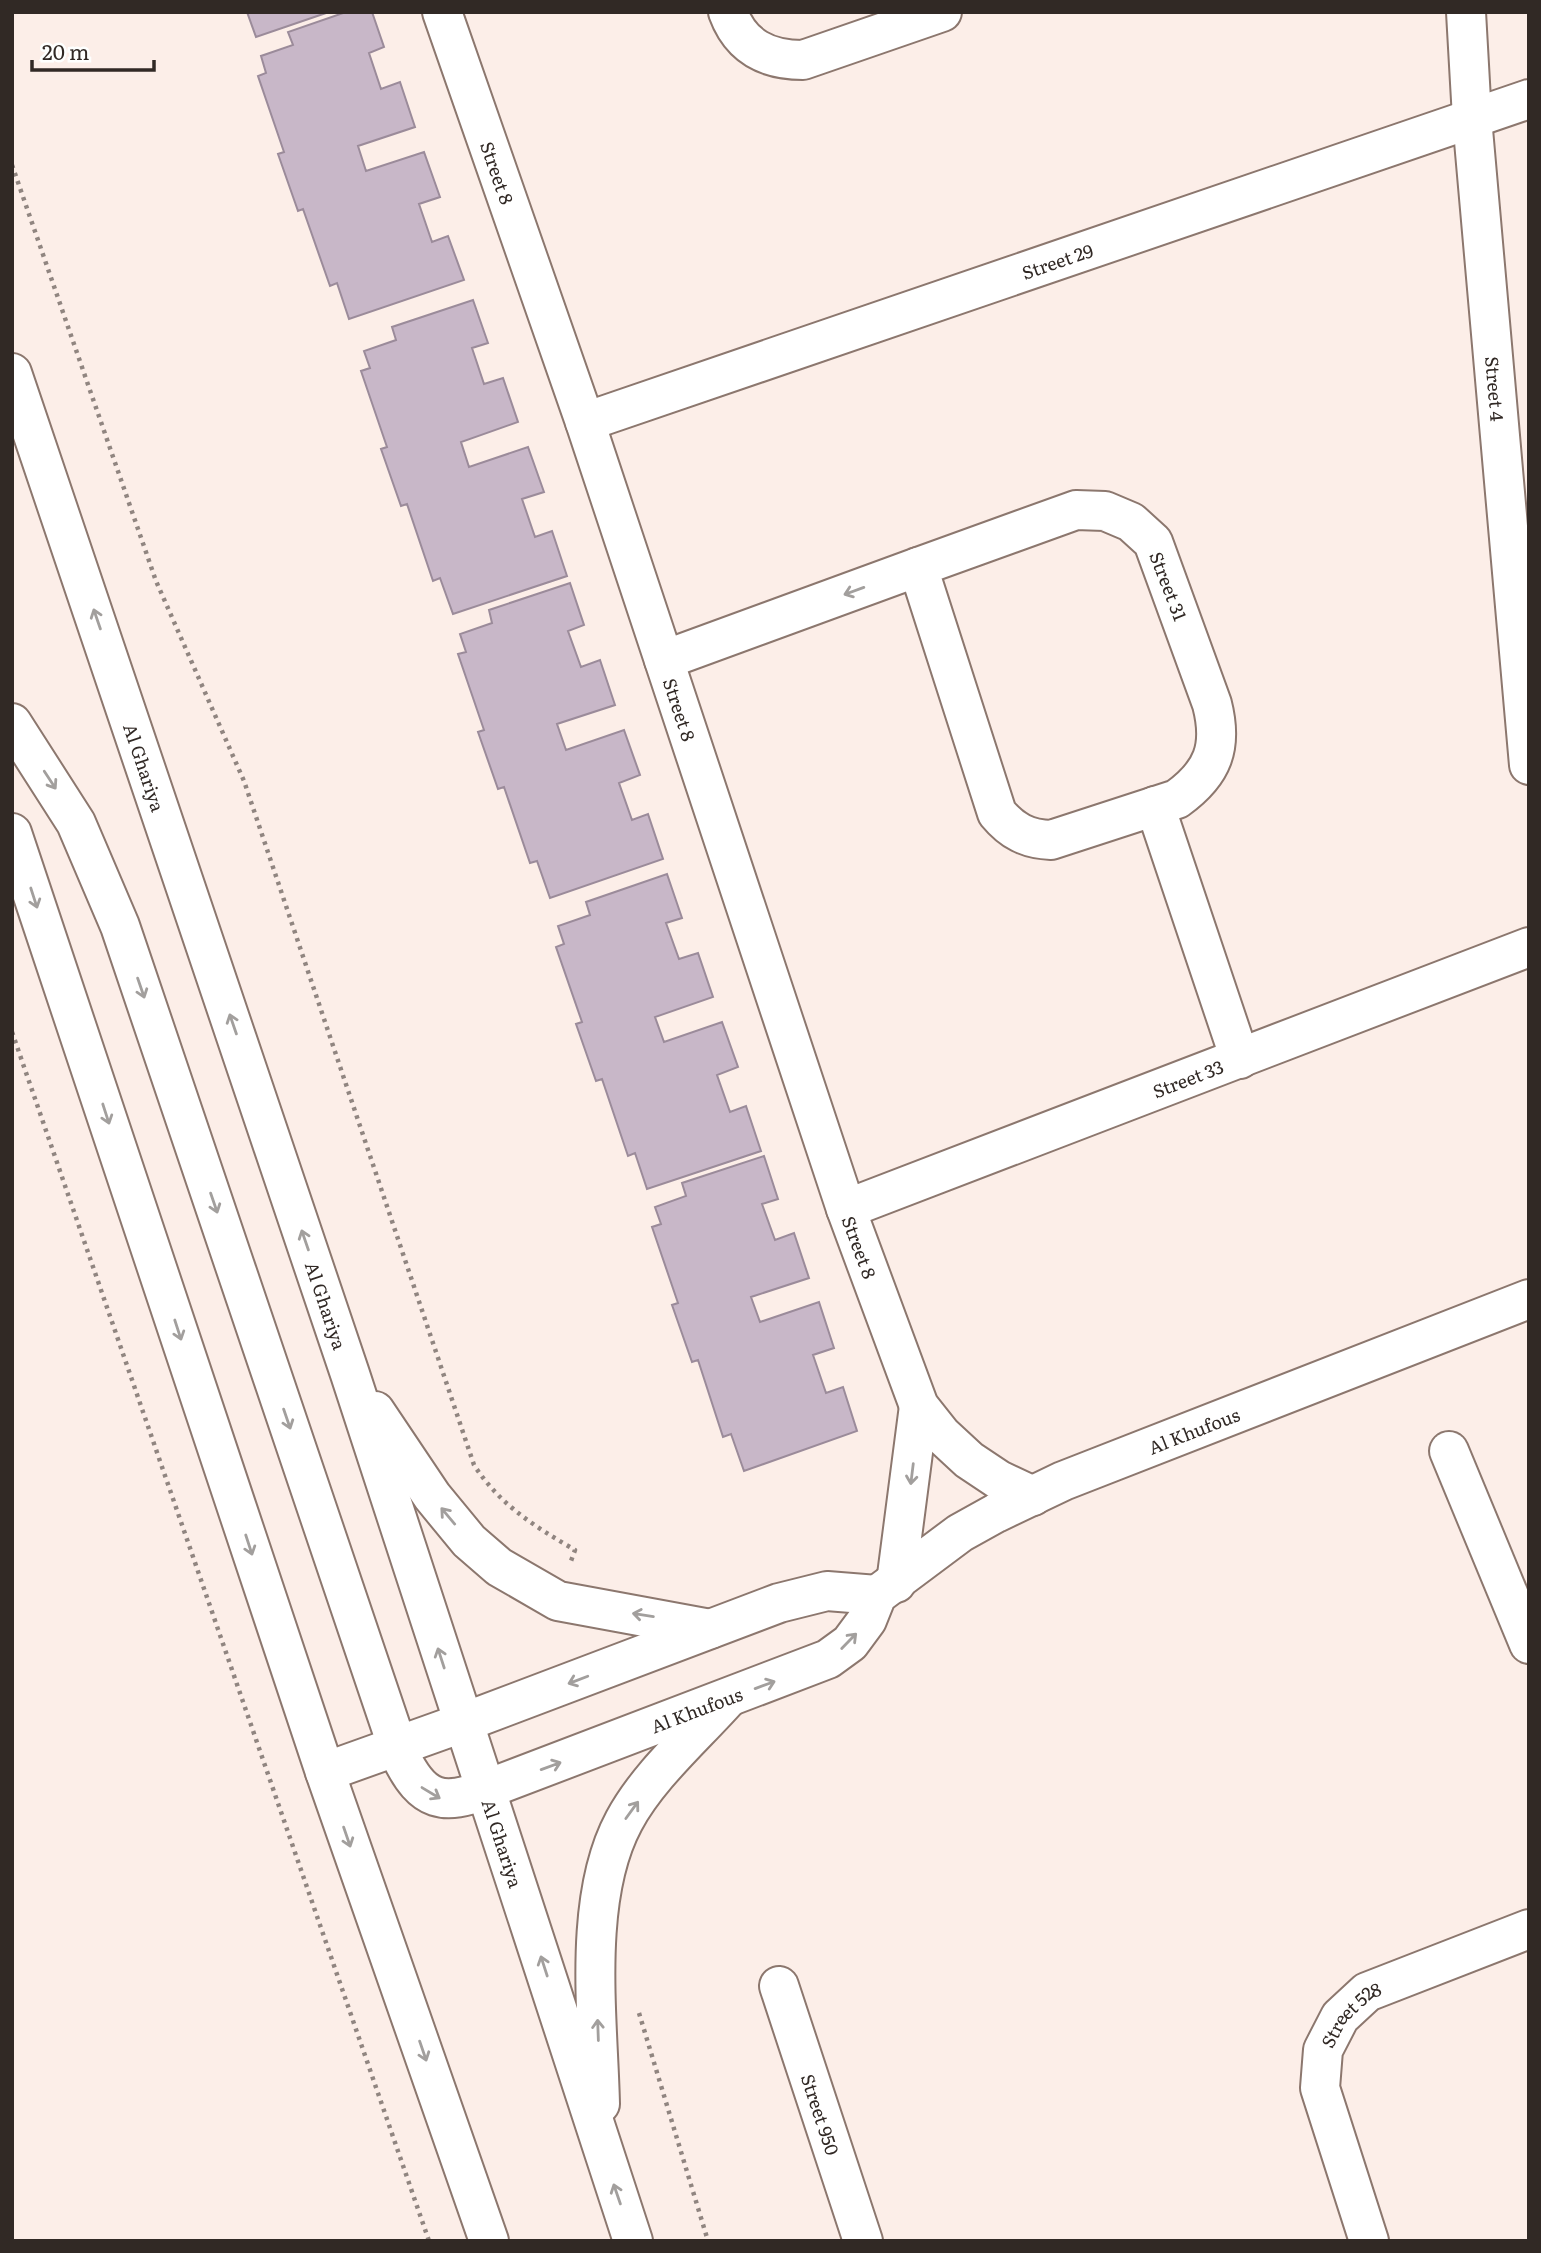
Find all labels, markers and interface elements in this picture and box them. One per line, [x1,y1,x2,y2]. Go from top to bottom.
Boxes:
scale bar [32,28,154,72]
text: 20 m [42,35,89,66]
street label: Street 8 [475,137,521,208]
street label: Street 29 [1018,236,1096,285]
street label: Street 4 [1480,355,1512,422]
street label: Street 31 [1143,547,1195,625]
one-way arrow [843,585,865,598]
one-way arrow [90,608,102,630]
street label: Street 8 [657,674,703,745]
street label: Al Ghariya [118,719,173,815]
one-way arrow [44,769,58,789]
one-way arrow [28,887,41,909]
one-way arrow [136,976,148,998]
one-way arrow [226,1014,238,1036]
street label: Street 33 [1148,1052,1227,1104]
one-way arrow [101,1102,113,1124]
one-way arrow [209,1192,221,1214]
street label: Street 8 [836,1212,884,1282]
one-way arrow [298,1229,311,1251]
street label: Al Ghariya [299,1258,354,1353]
one-way arrow [172,1318,185,1340]
street label: Al Khufous [1144,1400,1243,1460]
one-way arrow [282,1407,294,1429]
one-way arrow [905,1462,918,1485]
one-way arrow [440,1507,456,1525]
one-way arrow [244,1534,257,1556]
one-way arrow [633,1609,655,1622]
one-way arrow [840,1633,857,1650]
one-way arrow [434,1647,447,1669]
one-way arrow [568,1674,589,1687]
one-way arrow [753,1678,775,1691]
street label: Al Khufous [647,1679,746,1739]
one-way arrow [540,1759,562,1771]
one-way arrow [421,1786,440,1801]
street label: Al Ghariya [476,1795,530,1891]
one-way arrow [625,1801,639,1820]
one-way arrow [342,1825,355,1847]
one-way arrow [536,1955,549,1977]
street label: Street 528 [1313,1974,1385,2052]
one-way arrow [591,2019,605,2042]
one-way arrow [418,2040,430,2062]
street label: Street 950 [795,2070,847,2158]
one-way arrow [610,2184,622,2206]

